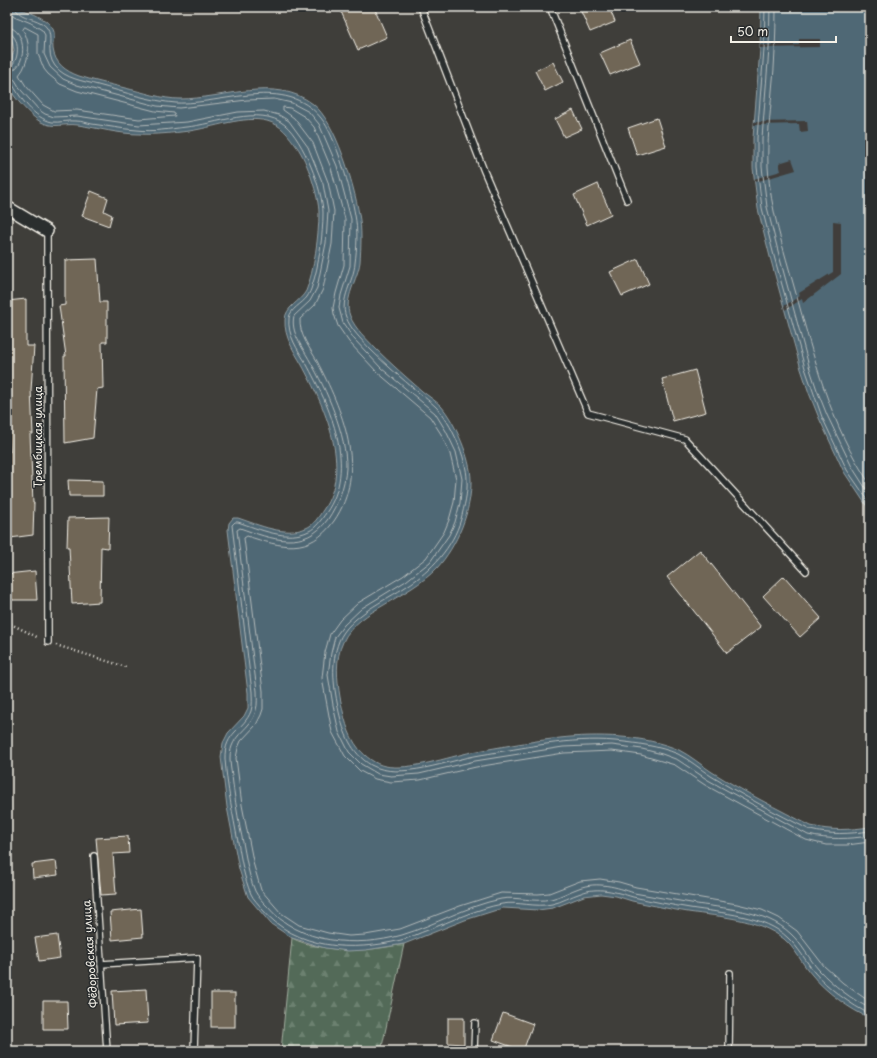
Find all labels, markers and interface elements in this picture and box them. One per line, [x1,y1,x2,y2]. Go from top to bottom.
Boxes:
scale bar [731,18,836,44]
text: 50 m [737,22,768,40]
street label: Трембицкая улица [29,386,46,488]
street label: Фёдоровская улица [77,899,102,1009]

